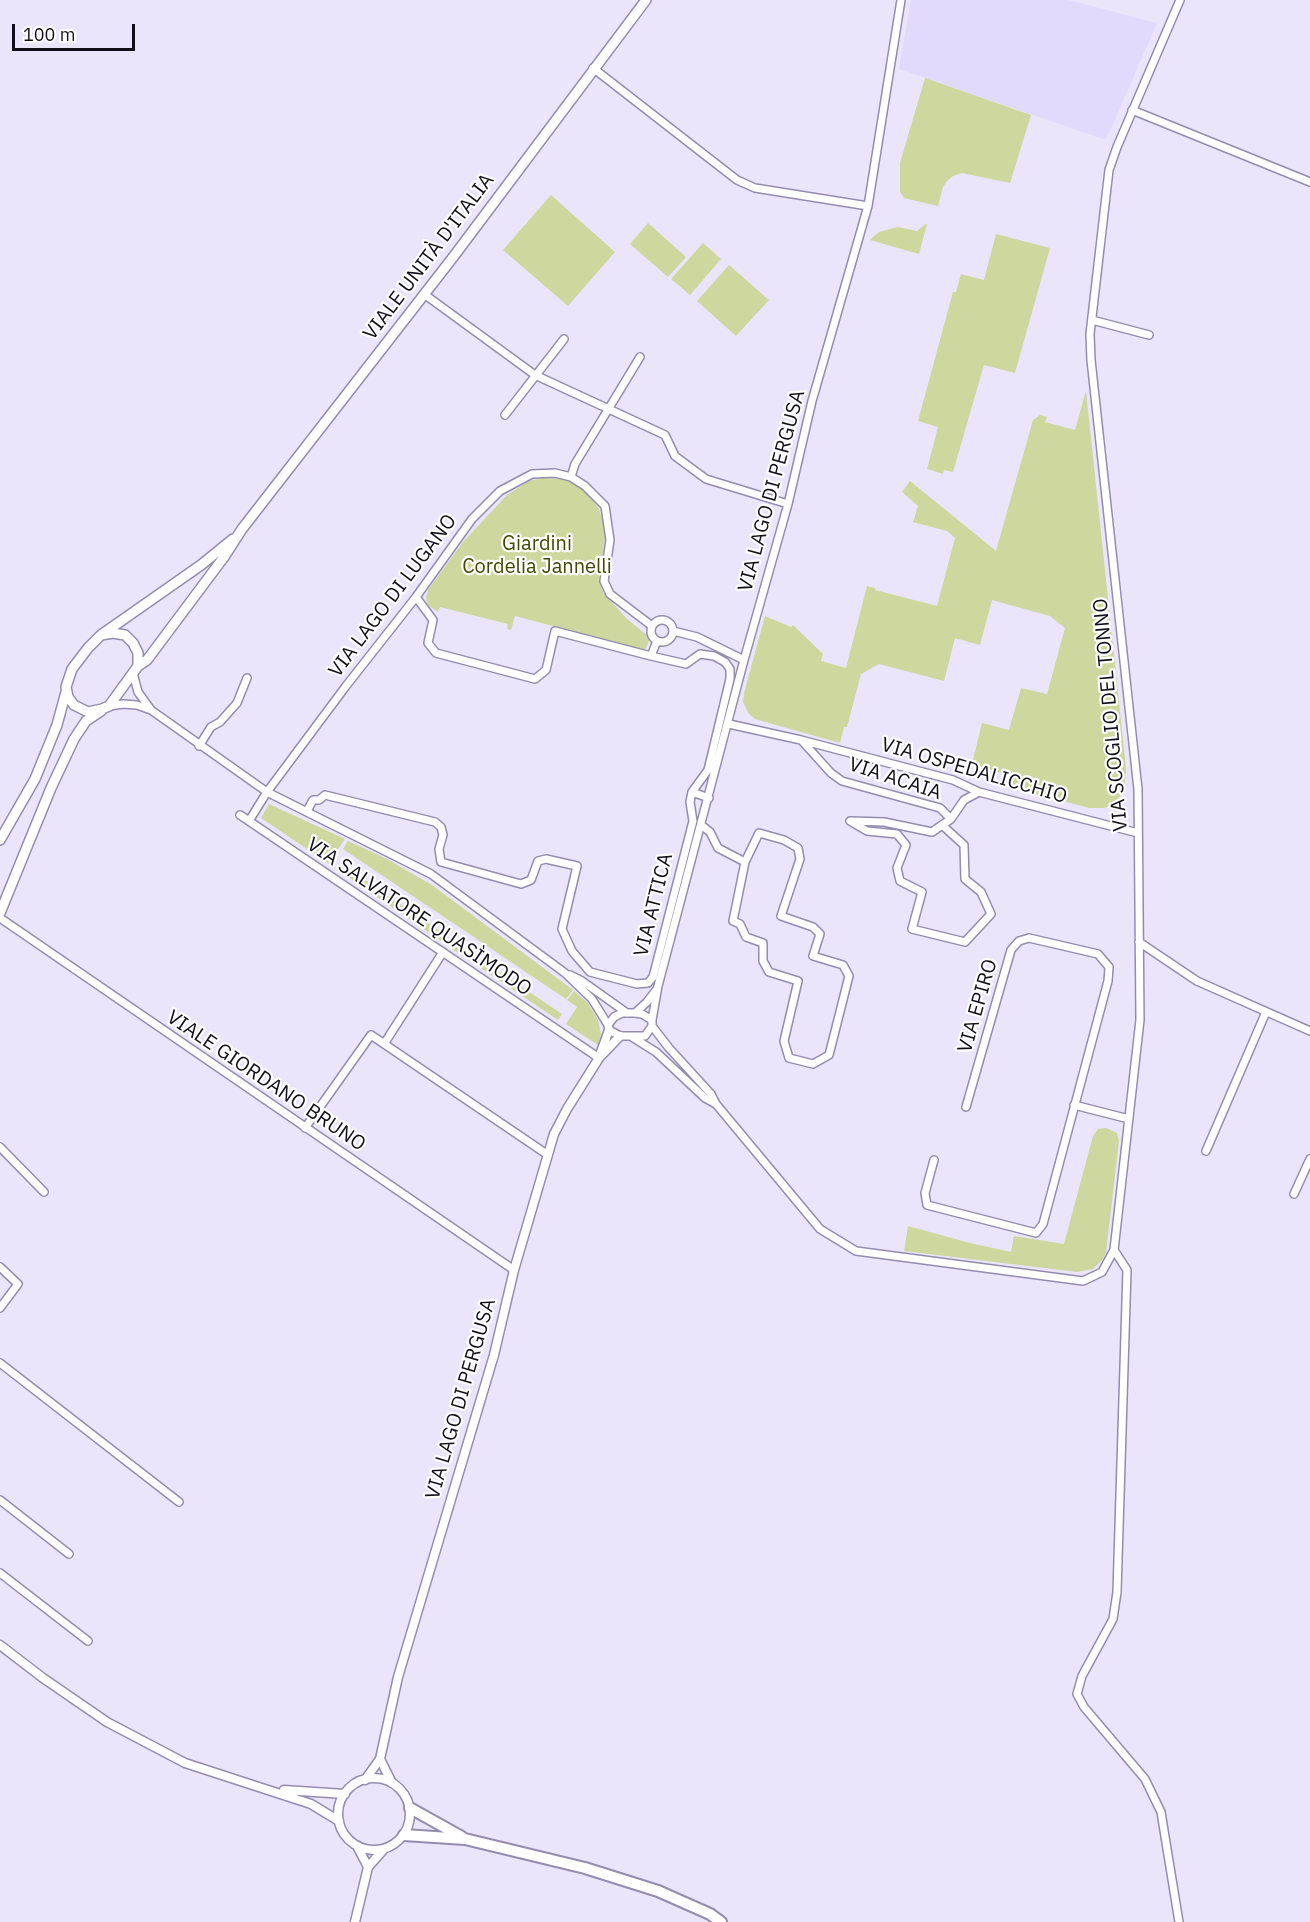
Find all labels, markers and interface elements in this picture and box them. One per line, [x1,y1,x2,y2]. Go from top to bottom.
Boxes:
scale bar [15,12,138,50]
text: 100 m [23,23,75,46]
street label: VIALE UNITÀ D'ITALIA [359,169,499,345]
street label: VIA LAGO DI PERGUSA [734,388,810,594]
street label: VIA LAGO DI LUGANO [324,510,462,682]
park label: Giardini Cordelia Jannelli [462,532,612,579]
street label: VIA SCOGLIO DEL TONNO [1089,597,1133,833]
street label: VIA OSPEDALICCHIO [878,733,1070,809]
street label: VIA ACAIA [845,753,945,805]
street label: VIA SALVATORE QUASÌMODO [302,833,536,1001]
street label: VIA ATTICA [630,851,678,959]
street label: VIA EPIRO [953,956,1003,1056]
street label: VIALE GIORDANO BRUNO [162,1005,370,1157]
street label: VIA LAGO DI PERGUSA [421,1296,501,1502]

